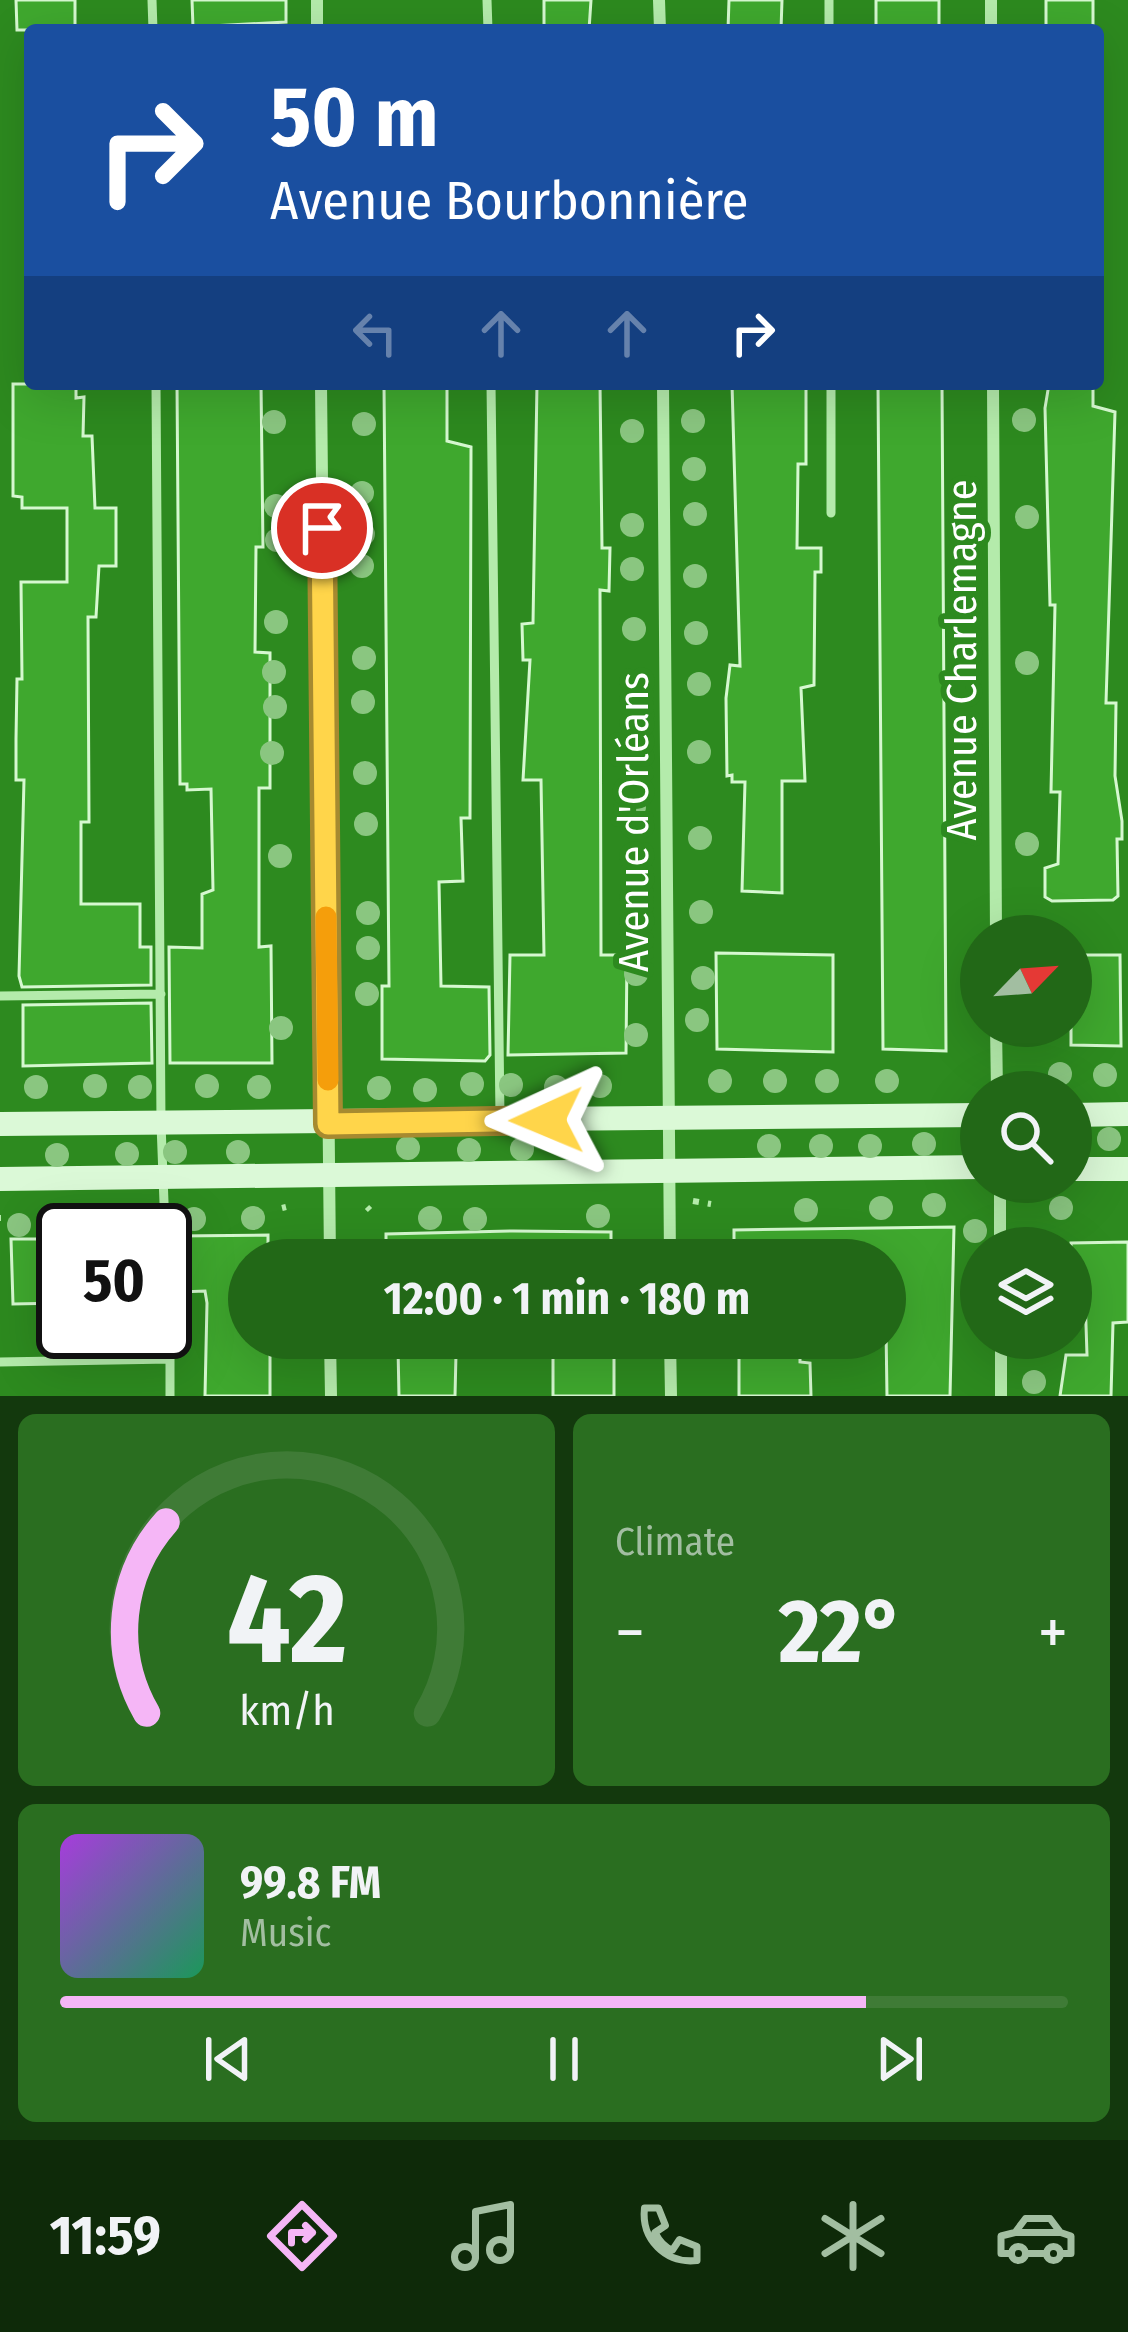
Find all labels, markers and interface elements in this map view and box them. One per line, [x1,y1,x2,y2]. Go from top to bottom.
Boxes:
text: 50 m [270,67,439,168]
icon: right [72,72,228,228]
text: Avenue Bourbonnière [270,169,748,233]
icon: left [342,300,408,366]
icon: ahead [468,300,534,366]
icon: ahead [594,300,660,366]
icon: right [720,300,786,366]
pin [271,477,373,579]
street label: Avenue Charlemagne [937,479,987,841]
icon: arrive [289,495,355,561]
street label: Avenue d'Orléans [609,672,659,972]
north arrow [960,915,1092,1047]
map controls [960,915,1092,1359]
position arrow [484,1057,610,1183]
button: search [960,1071,1092,1203]
speed limit sign: 50 [36,1203,192,1359]
button: layers [960,1227,1092,1359]
text: 12:00 · 1 min · 180 m [384,1272,750,1326]
text: Climate [615,1519,735,1565]
text: 42 [226,1545,347,1695]
text: 22° [779,1578,904,1686]
text: − [615,1593,645,1672]
text: + [1038,1593,1068,1672]
text: km/h [239,1685,334,1736]
text: 99.8 FM [240,1856,381,1910]
text: Music [240,1910,331,1956]
icon: previous [195,2026,261,2092]
icon: pause [531,2026,597,2092]
icon: next [867,2026,933,2092]
icon: directions [260,2194,344,2278]
icon: music [444,2194,528,2278]
icon: phone [627,2194,711,2278]
icon: climate [811,2194,895,2278]
icon: car [994,2194,1078,2278]
text: 11:59 [50,2204,161,2268]

